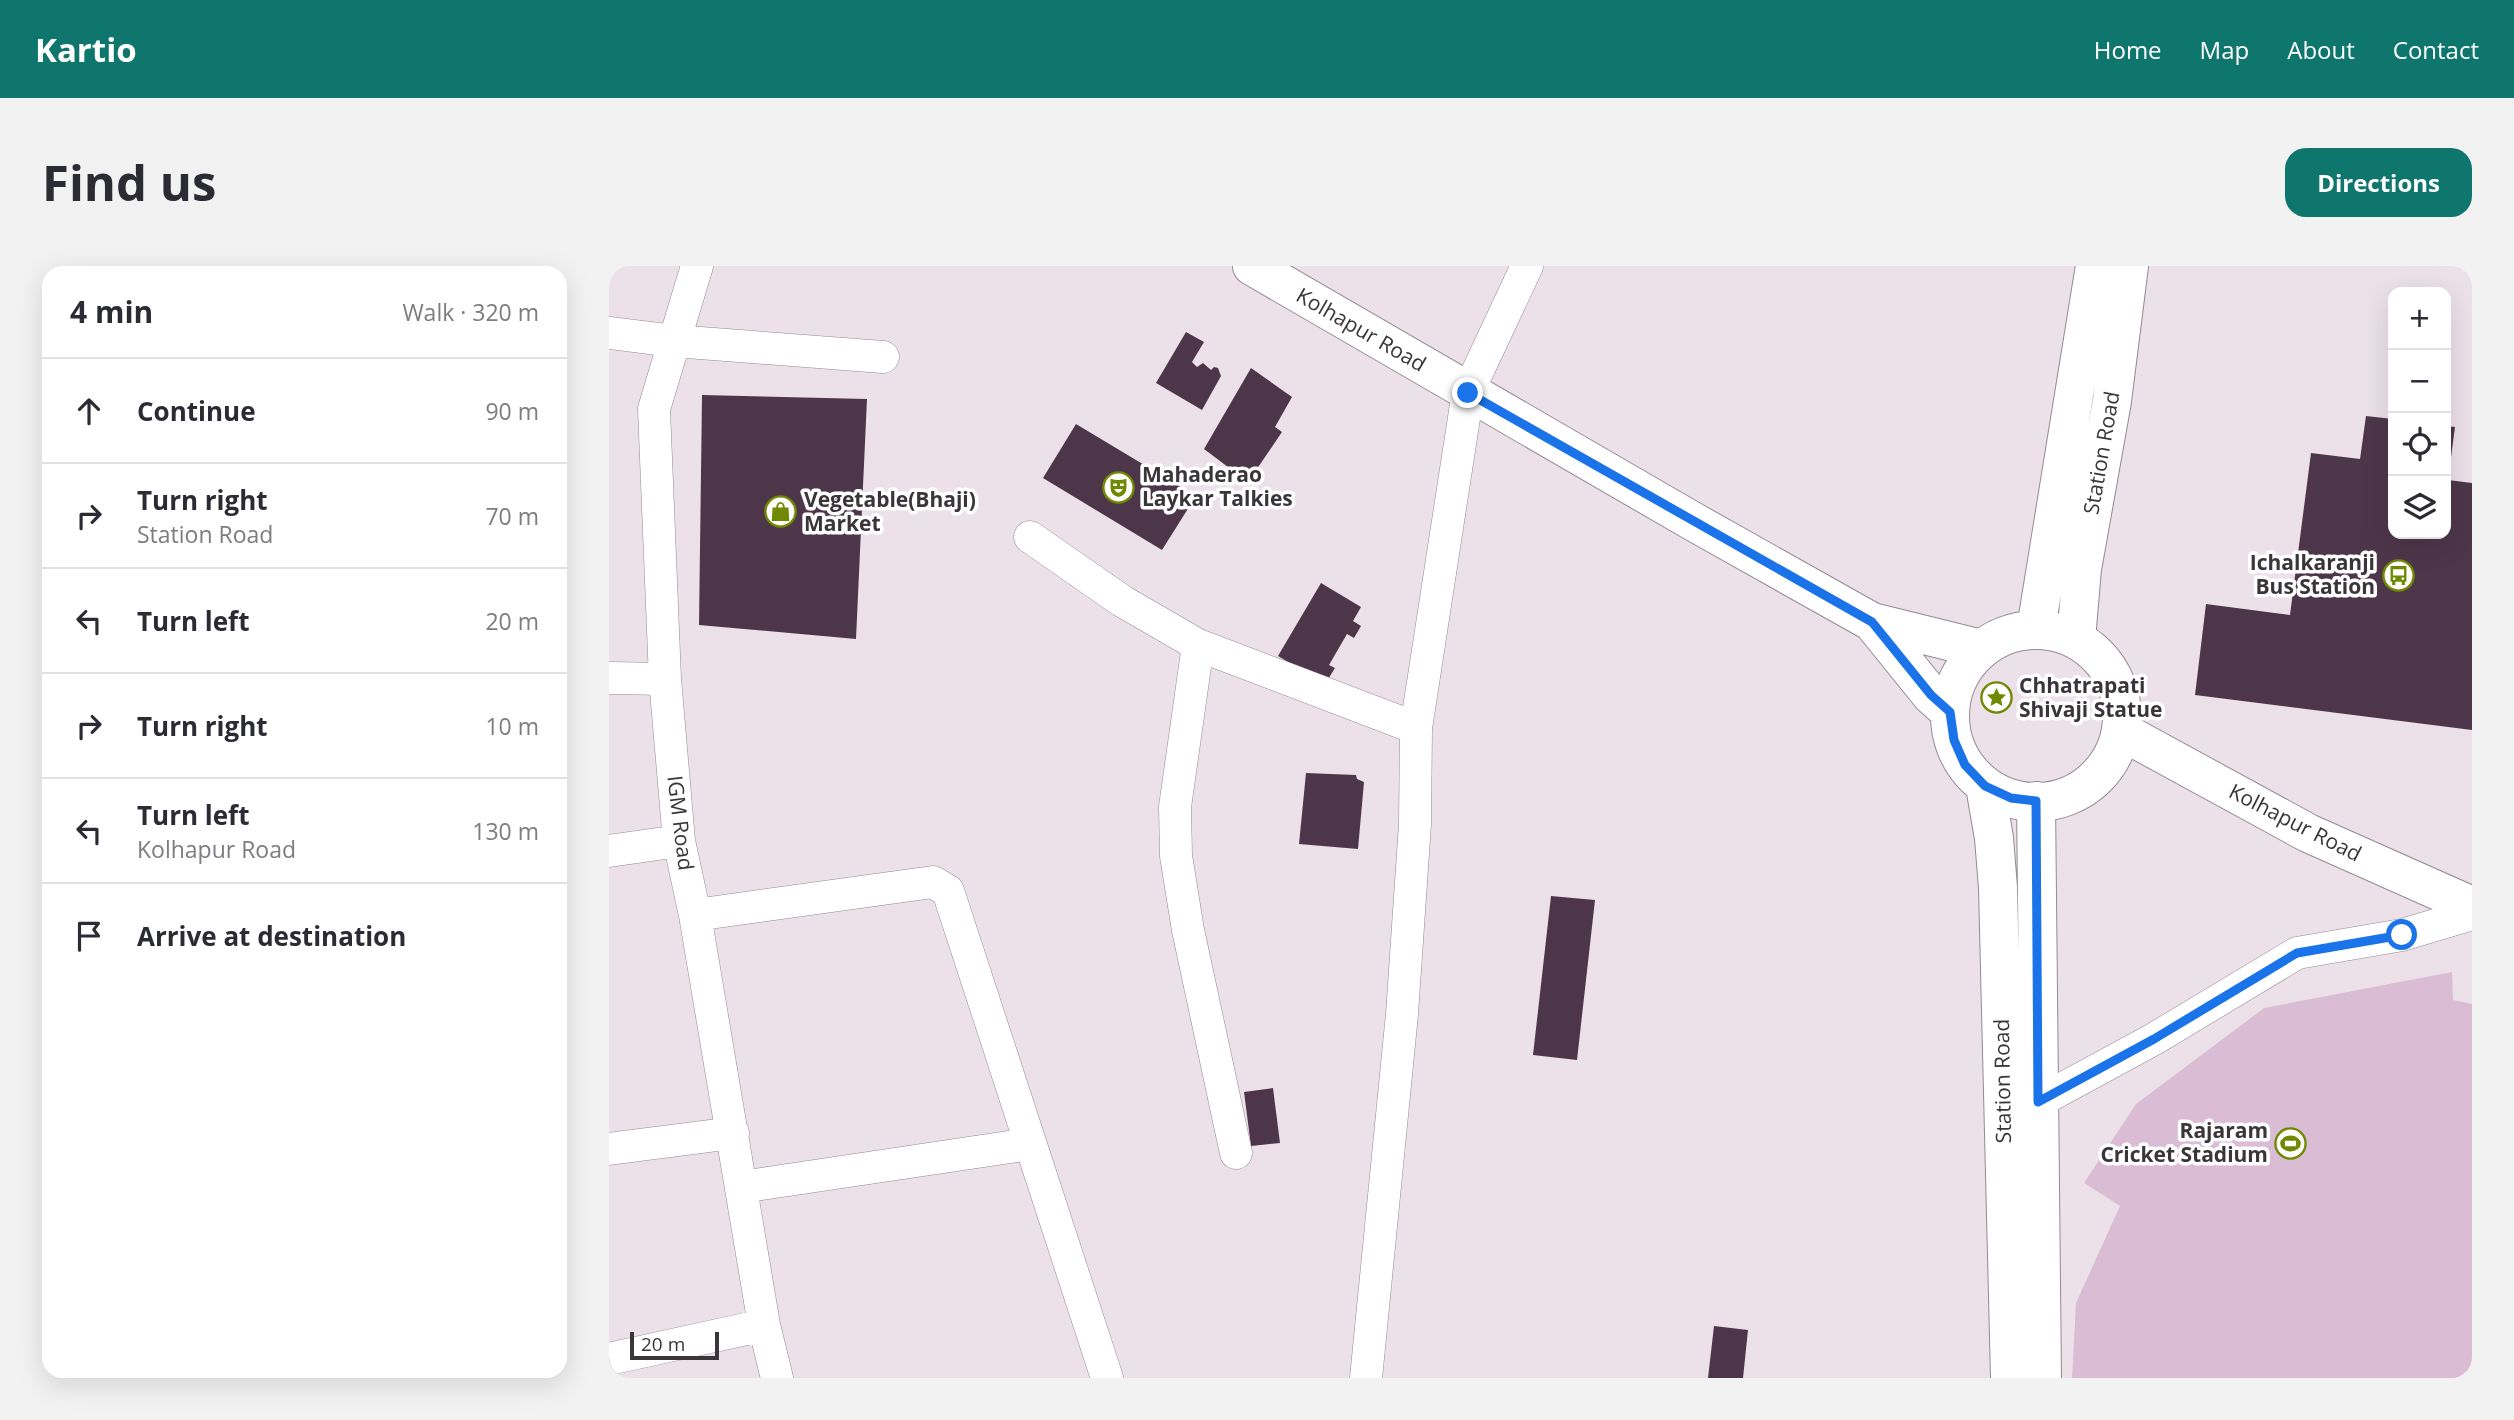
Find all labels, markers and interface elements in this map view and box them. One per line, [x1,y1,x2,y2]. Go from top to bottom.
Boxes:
text: Kartio [35,27,137,72]
text: Home [2094,33,2162,66]
text: Map [2200,33,2249,66]
text: About [2287,33,2355,66]
text: Contact [2393,33,2479,66]
button: Directions [2285,148,2472,217]
text: Find us [42,149,216,215]
street label: Kolhapur Road [1292,281,1431,378]
map controls [2388,287,2451,539]
button: + [2388,287,2451,350]
text: 4 min [70,291,153,332]
text: Walk · 320 m [402,296,539,328]
button: − [2388,350,2451,413]
route end [1452,377,1483,408]
street label: Station Road [2076,389,2126,517]
icon: ahead [70,392,108,430]
text: Continue [137,393,256,429]
text: 90 m [485,395,539,427]
button: locate [2388,413,2451,476]
place label: Mahaderao Laykar Talkies [1142,460,1293,512]
theatre icon: Mahaderao Laykar Talkies [1102,470,1136,504]
button: layers [2388,476,2451,539]
text: Turn right [137,482,268,518]
place label: Vegetable(Bhaji) Market [804,485,976,537]
shop icon: Vegetable(Bhaji) Market [764,495,798,529]
icon: right [70,497,108,535]
text: 70 m [485,500,539,532]
text: Station Road [137,518,273,550]
place label: Ichalkaranji Bus Station [2250,548,2375,600]
bus stop icon: Ichalkaranji Bus Station [2381,558,2415,592]
icon: left [70,602,108,640]
text: Turn left [137,603,249,639]
text: 20 m [485,605,539,637]
place label: Chhatrapati Shivaji Statue [2019,671,2162,723]
place icon: Chhatrapati Shivaji Statue [1979,681,2013,715]
icon: right [70,707,108,745]
text: Turn right [137,708,268,744]
text: 10 m [485,710,539,742]
street label: IGM Road [661,774,701,872]
street label: Kolhapur Road [2224,777,2367,868]
text: Turn left [137,797,249,833]
icon: left [70,812,108,850]
text: 130 m [472,815,539,847]
text: Kolhapur Road [137,833,296,865]
icon: arrive [70,917,108,955]
text: Arrive at destination [137,918,406,954]
route start [2386,919,2417,950]
street label: Station Road [1987,1019,2017,1144]
place label: Rajaram Cricket Stadium [2100,1116,2268,1168]
sports icon: Rajaram Cricket Stadium [2274,1126,2308,1160]
scale bar [630,1329,719,1361]
text: 20 m [641,1331,685,1357]

